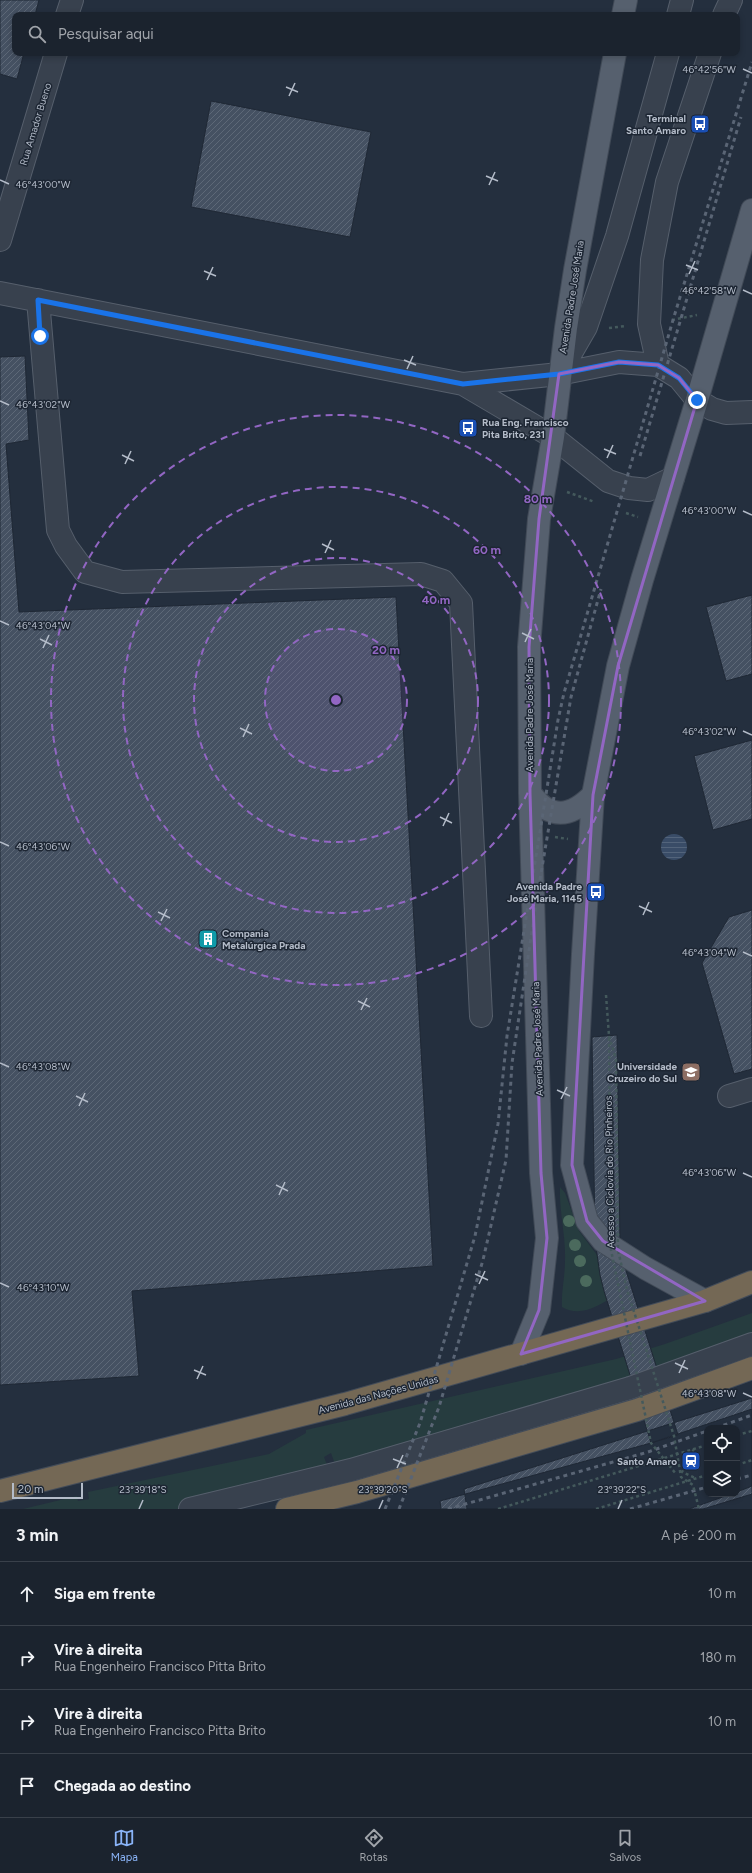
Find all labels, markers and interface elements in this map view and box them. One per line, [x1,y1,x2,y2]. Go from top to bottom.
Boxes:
search box [12,12,740,56]
icon: search [26,23,48,45]
text: Pesquisar aqui [58,25,154,43]
text: 46°42'56"W [682,63,736,76]
street label: Rua Amador Bueno [17,81,54,167]
place label: Terminal Santo Amaro [626,112,686,137]
bus stop icon: Terminal Santo Amaro [689,113,711,135]
text: 46°43'00"W [16,178,71,191]
street label: Avenida Padre José Maria [556,240,587,355]
text: 46°42'58"W [682,284,736,297]
route start [31,327,49,345]
route end [688,391,706,409]
text: 46°43'02"W [16,398,70,411]
place label: Rua Eng. Francisco Pita Brito, 231 [482,416,569,441]
bus stop icon: Rua Eng. Francisco Pita Brito, 231 [457,417,479,439]
text: 80 m [524,492,552,506]
text: 46°43'00"W [682,504,737,517]
text: 60 m [473,543,501,557]
text: 40 m [422,593,450,607]
text: 46°43'04"W [16,619,71,632]
text: 20 m [372,643,400,657]
street label: Avenida Padre José Maria [523,658,536,772]
centre of rings [329,693,343,707]
text: 46°43'02"W [682,725,736,738]
text: 46°43'06"W [16,840,70,853]
place label: Avenida Padre José Maria, 1145 [507,880,582,905]
bus stop icon: Avenida Padre José Maria, 1145 [585,881,607,903]
place label: Compania Metalúrgica Prada [222,927,306,952]
building icon: Compania Metalúrgica Prada [197,928,219,950]
text: 46°43'04"W [682,946,737,959]
street label: Avenida Padre José Maria [529,982,546,1096]
text: 46°43'08"W [16,1060,71,1073]
place label: Universidade Cruzeiro do Sul [607,1060,677,1085]
school or university icon: Universidade Cruzeiro do Sul [680,1061,702,1083]
street label: Acesso a Ciclovia do Rio Pinheiros [602,1095,617,1248]
text: 46°43'06"W [682,1166,736,1179]
text: 46°43'10"W [17,1281,70,1294]
street label: Avenida das Nações Unidas [317,1372,440,1417]
text: 46°43'08"W [682,1387,737,1400]
map controls [704,1425,740,1497]
button: locate [704,1425,740,1461]
station icon: Santo Amaro [680,1450,702,1472]
place label: Santo Amaro [617,1455,677,1468]
button: layers [704,1461,740,1497]
scale bar [12,1481,83,1500]
text: 20 m [18,1483,43,1496]
text: 23°39'18"S [119,1483,167,1496]
text: 23°39'20"S [358,1483,408,1496]
text: 23°39'22"S [598,1483,646,1496]
text: 3 min [16,1525,58,1545]
text: A pé · 200 m [661,1528,736,1543]
icon: ahead [16,1583,38,1605]
text: Siga em frente [54,1585,155,1603]
text: 10 m [708,1586,736,1601]
text: Vire à direita [54,1641,143,1659]
icon: right [16,1647,38,1669]
text: 180 m [700,1650,736,1665]
text: Rua Engenheiro Francisco Pitta Brito [54,1659,266,1674]
text: Vire à direita [54,1705,143,1723]
icon: right [16,1711,38,1733]
text: 10 m [708,1714,736,1729]
text: Rua Engenheiro Francisco Pitta Brito [54,1723,266,1738]
icon: arrive [16,1775,38,1797]
text: Chegada ao destino [54,1777,191,1795]
tab: Mapa [111,1827,138,1864]
tab: Rotas [359,1827,388,1864]
tab: Salvos [609,1827,641,1864]

